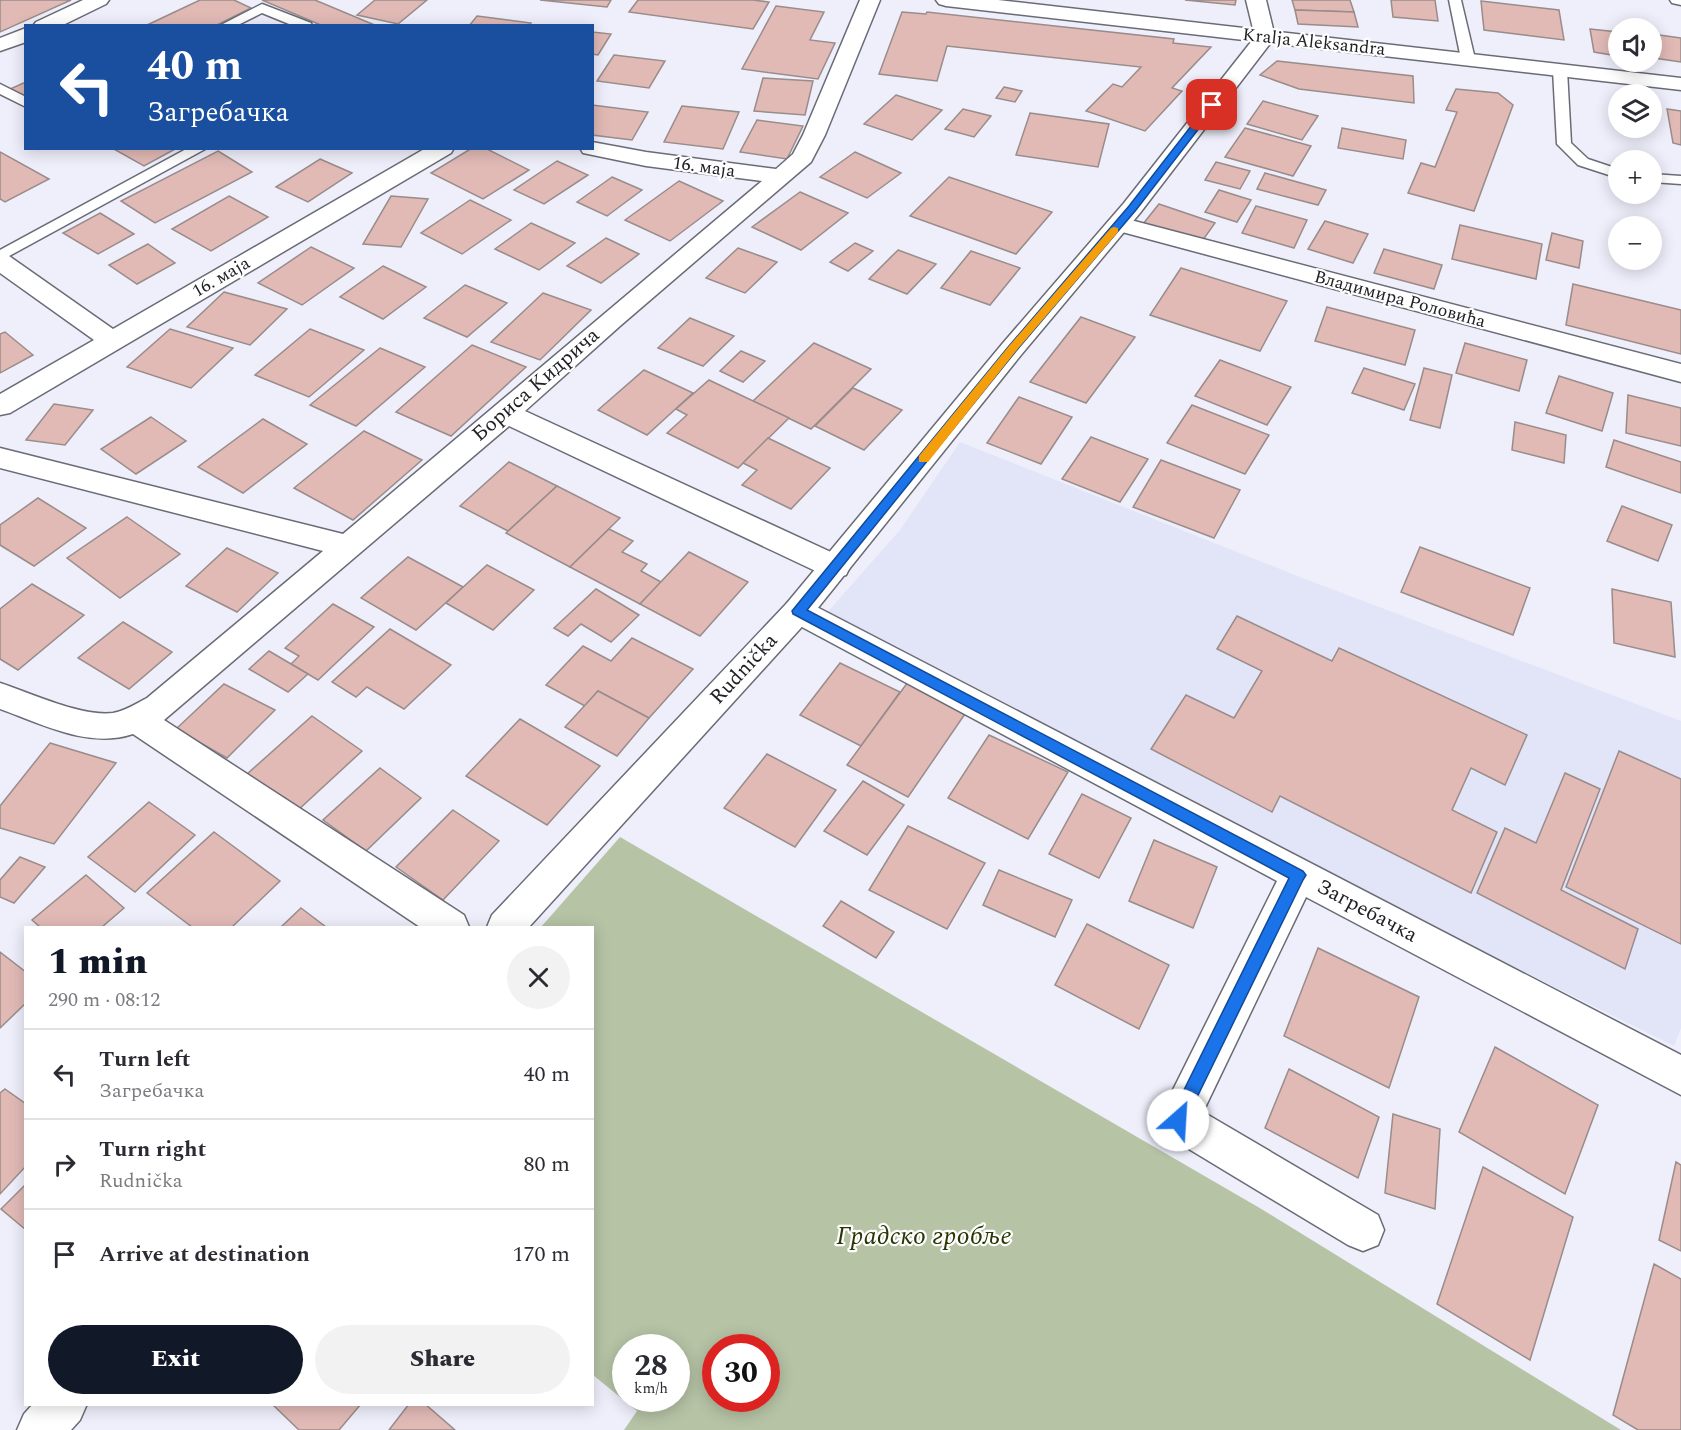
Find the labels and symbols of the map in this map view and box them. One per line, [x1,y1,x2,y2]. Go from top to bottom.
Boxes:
street label: Kralja Aleksandra [1241,21,1387,63]
pin [1186,79,1237,130]
street label: 16. маја [671,149,737,185]
street label: 16. маја [187,249,255,304]
street label: Владимира Роловића [1311,263,1489,335]
street label: Бориса Kидрича [465,320,608,450]
street label: Rudnička [702,625,786,712]
street label: Загребачка [1311,871,1424,951]
position arrow [1146,1088,1210,1152]
park label: Градско гробље [836,1216,1012,1256]
speed limit sign: 30 [702,1334,780,1412]

